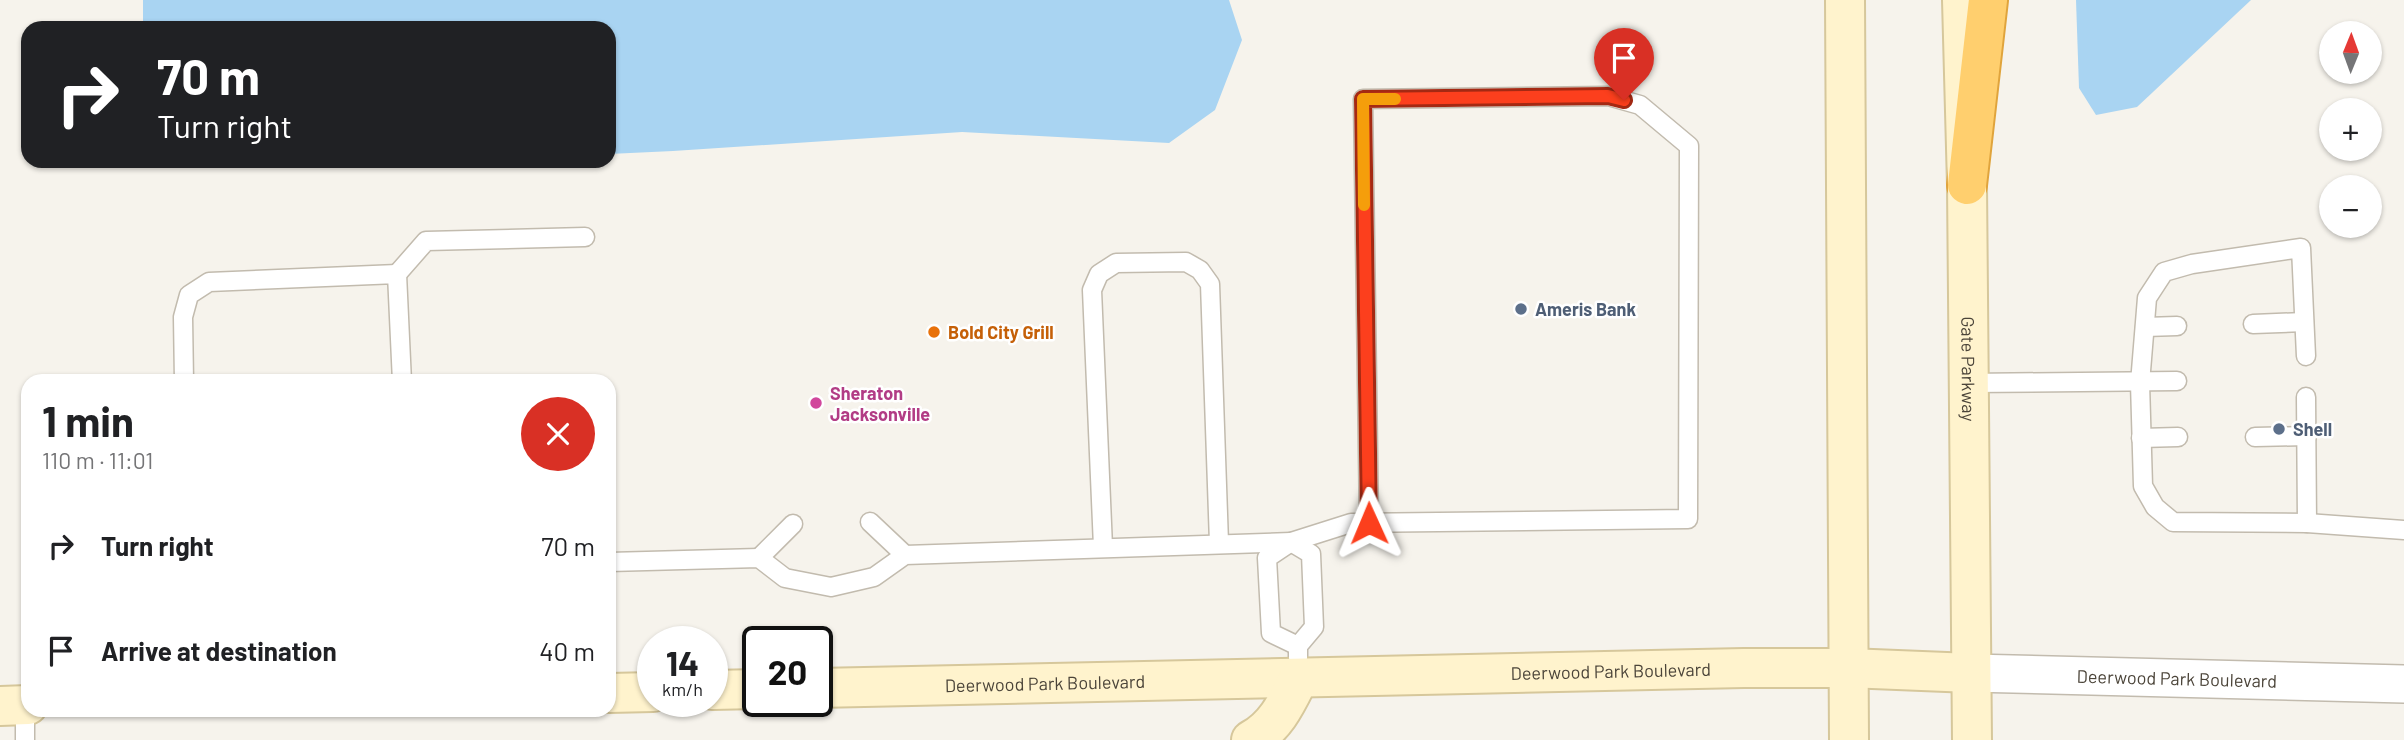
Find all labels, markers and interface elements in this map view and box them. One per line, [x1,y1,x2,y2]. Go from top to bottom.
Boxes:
north arrow [2319,21,2382,84]
map controls [2319,21,2382,238]
pin [1594,28,1654,100]
icon: arrive [1605,39,1643,77]
text: 70 m [157,46,260,105]
icon: right [42,49,133,140]
button: + [2319,98,2382,161]
text: Turn right [157,106,292,144]
button: − [2319,175,2382,238]
place label: Ameris Bank [1535,298,1636,320]
marker: Ameris Bank [1513,301,1529,317]
street label: Gate Parkway [1957,316,1980,422]
place label: Bold City Grill [948,321,1054,343]
marker: Bold City Grill [926,324,942,340]
place label: Sheraton Jacksonville [830,382,930,425]
text: 1 min [42,395,134,445]
marker: Sheraton Jacksonville [808,395,824,411]
button: close [521,397,595,471]
place label: Shell [2293,418,2332,440]
marker: Shell [2271,421,2287,437]
text: 110 m · 11:01 [42,446,153,474]
position arrow [1332,486,1406,560]
icon: right [42,527,80,565]
text: Turn right [101,530,214,561]
text: 70 m [541,530,595,561]
speed limit sign: 20 [742,626,833,717]
icon: arrive [42,632,80,670]
text: Arrive at destination [101,635,337,666]
text: 40 m [539,635,595,666]
text: 14 [666,641,699,683]
street label: Deerwood Park Boulevard [1510,658,1711,684]
street label: Deerwood Park Boulevard [2077,665,2277,692]
street label: Deerwood Park Boulevard [945,670,1145,696]
text: km/h [662,678,703,700]

